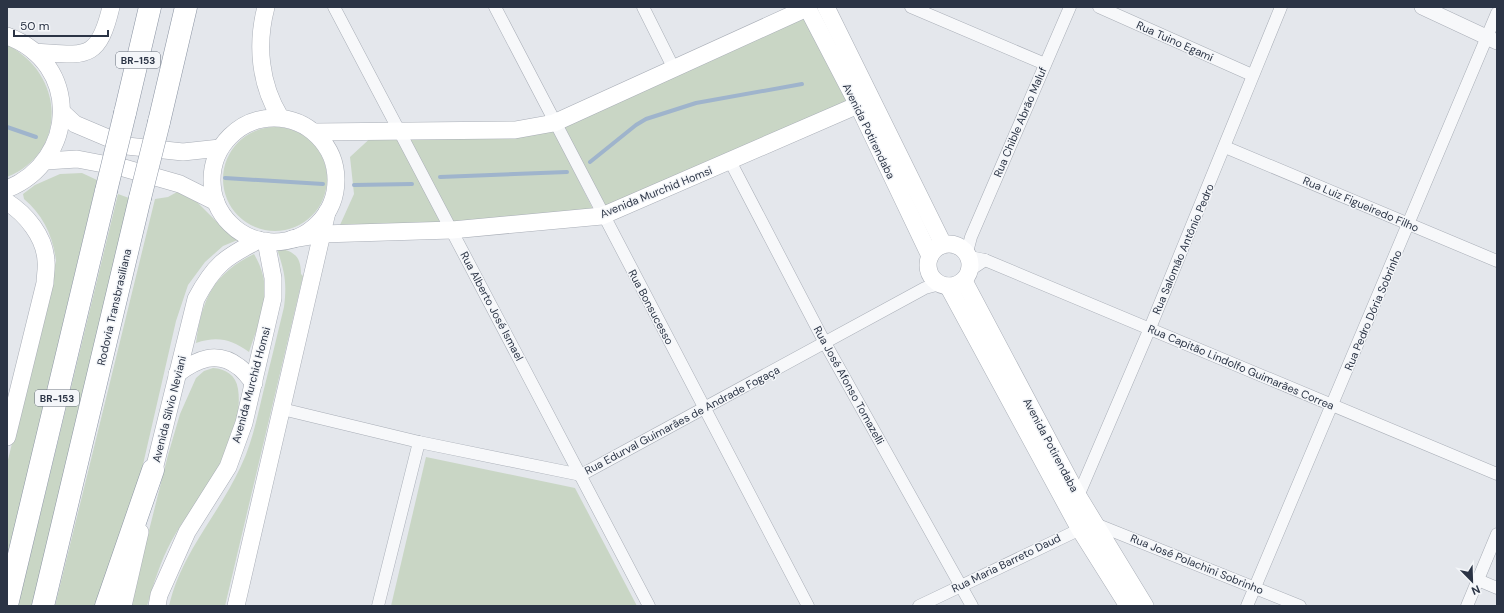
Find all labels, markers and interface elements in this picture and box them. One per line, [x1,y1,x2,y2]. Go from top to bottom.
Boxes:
scale bar [14,12,108,38]
text: 50 m [20,18,49,34]
street label: Rua Tuino Egami [1134,18,1216,64]
road number: BR-153 [116,52,160,68]
street label: Rua Chible Abrão Maluf [990,64,1050,179]
street label: Avenida Potirendaba [840,81,898,181]
street label: Avenida Murchid Homsi [598,163,714,221]
street label: Rua Luiz Figueiredo Filho [1301,173,1421,235]
street label: Rua Salomão Antônio Pedro [1149,182,1217,316]
street label: Rodovia Transbrasiliana [94,247,134,367]
street label: Rua Pedro Dória Sobrinho [1341,248,1405,372]
street label: Rua Alberto José Ismael [457,249,527,363]
street label: Rua Bonsucesso [625,267,677,347]
street label: Rua Capitão Lindolfo Guimarães Correa [1146,321,1336,413]
street label: Rua José Afonso Tomazelli [811,323,887,447]
street label: Avenida Murchid Homsi [229,325,273,445]
street label: Avenida Sílvio Neviani [149,354,189,464]
street label: Rua Edurval Guimarães de Andrade Fogaça [582,362,782,478]
road number: BR-153 [35,390,79,406]
street label: Avenida Potirendaba [1020,395,1082,495]
street label: Rua Maria Barreto Daud [949,530,1063,596]
street label: Rua José Polachini Sobrinho [1128,531,1266,597]
north arrow [1452,561,1492,601]
text: N [1469,582,1482,598]

